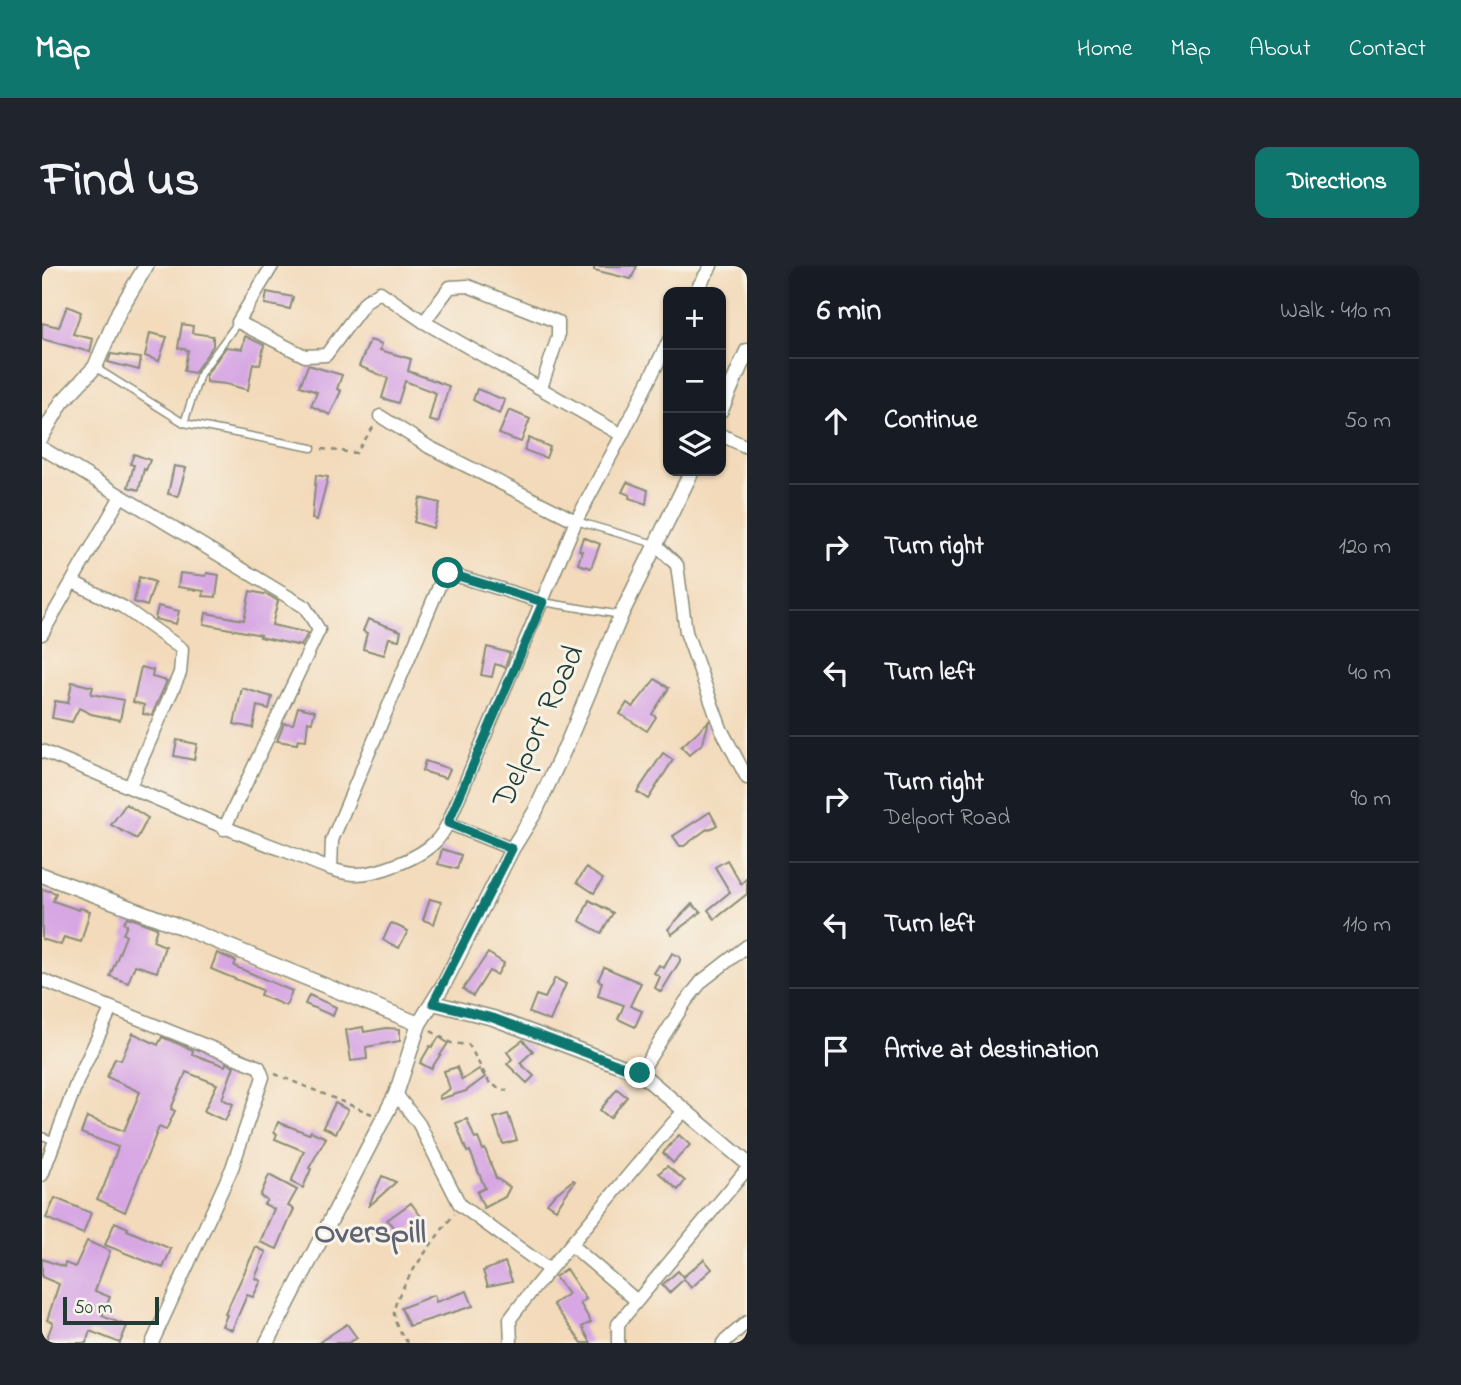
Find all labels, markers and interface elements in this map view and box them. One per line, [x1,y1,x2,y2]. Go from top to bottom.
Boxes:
text: Map [35,25,91,73]
text: Home [1077,32,1133,67]
text: Map [1171,32,1211,67]
text: About [1249,32,1311,67]
text: Contact [1349,32,1426,67]
text: Find us [42,146,199,218]
button: Directions [1255,147,1419,218]
map controls [663,287,726,476]
button: + [663,287,726,350]
text: 6 min [817,290,881,334]
text: Walk · 410 m [1280,295,1391,328]
button: − [663,350,726,413]
icon: ahead [817,402,855,440]
text: Continue [884,402,977,440]
text: 50 m [1344,405,1391,438]
button: layers [663,413,726,476]
icon: right [817,528,855,566]
text: Turn right [884,528,984,566]
text: 120 m [1339,531,1391,564]
route start [432,557,463,588]
street label: Delport Road [481,638,598,817]
icon: left [817,654,855,692]
text: Turn left [884,654,975,692]
text: 40 m [1348,657,1391,690]
text: Turn right [884,764,984,802]
icon: right [817,780,855,818]
text: 90 m [1351,783,1391,816]
text: Delport Road [884,802,1010,835]
icon: left [817,906,855,944]
text: Turn left [884,906,975,944]
text: 110 m [1343,909,1391,942]
icon: arrive [817,1032,855,1070]
text: Arrive at destination [884,1032,1099,1070]
route end [624,1057,655,1088]
district label: Overspill [314,1210,426,1258]
scale bar [63,1294,159,1326]
text: 50 m [74,1295,113,1322]

